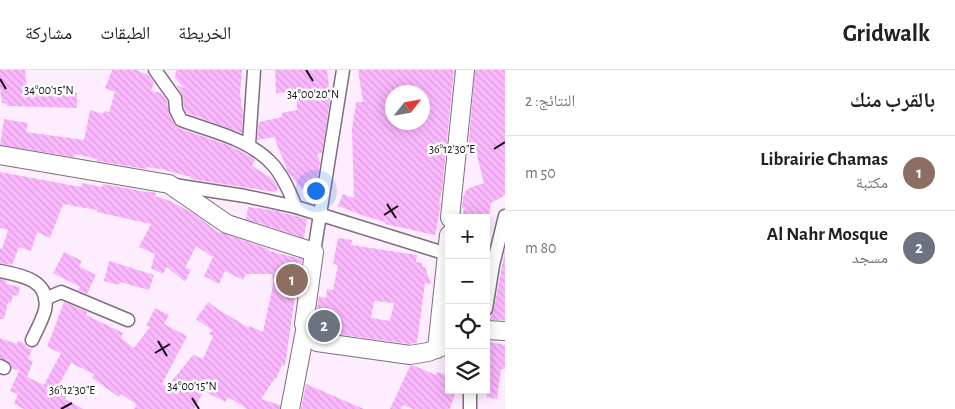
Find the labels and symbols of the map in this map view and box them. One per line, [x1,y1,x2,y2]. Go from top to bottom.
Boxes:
text: 34°00'15"N [24,84,74,96]
north arrow [385,85,430,130]
text: 34°00'20"N [287,88,339,100]
text: 36°12'30"E [429,143,475,155]
your location [303,178,329,204]
pin: 1 [276,261,308,299]
pin: 2 [308,307,340,345]
text: 34°00'15"N [167,380,217,392]
text: 36°12'30"E [49,384,95,396]

